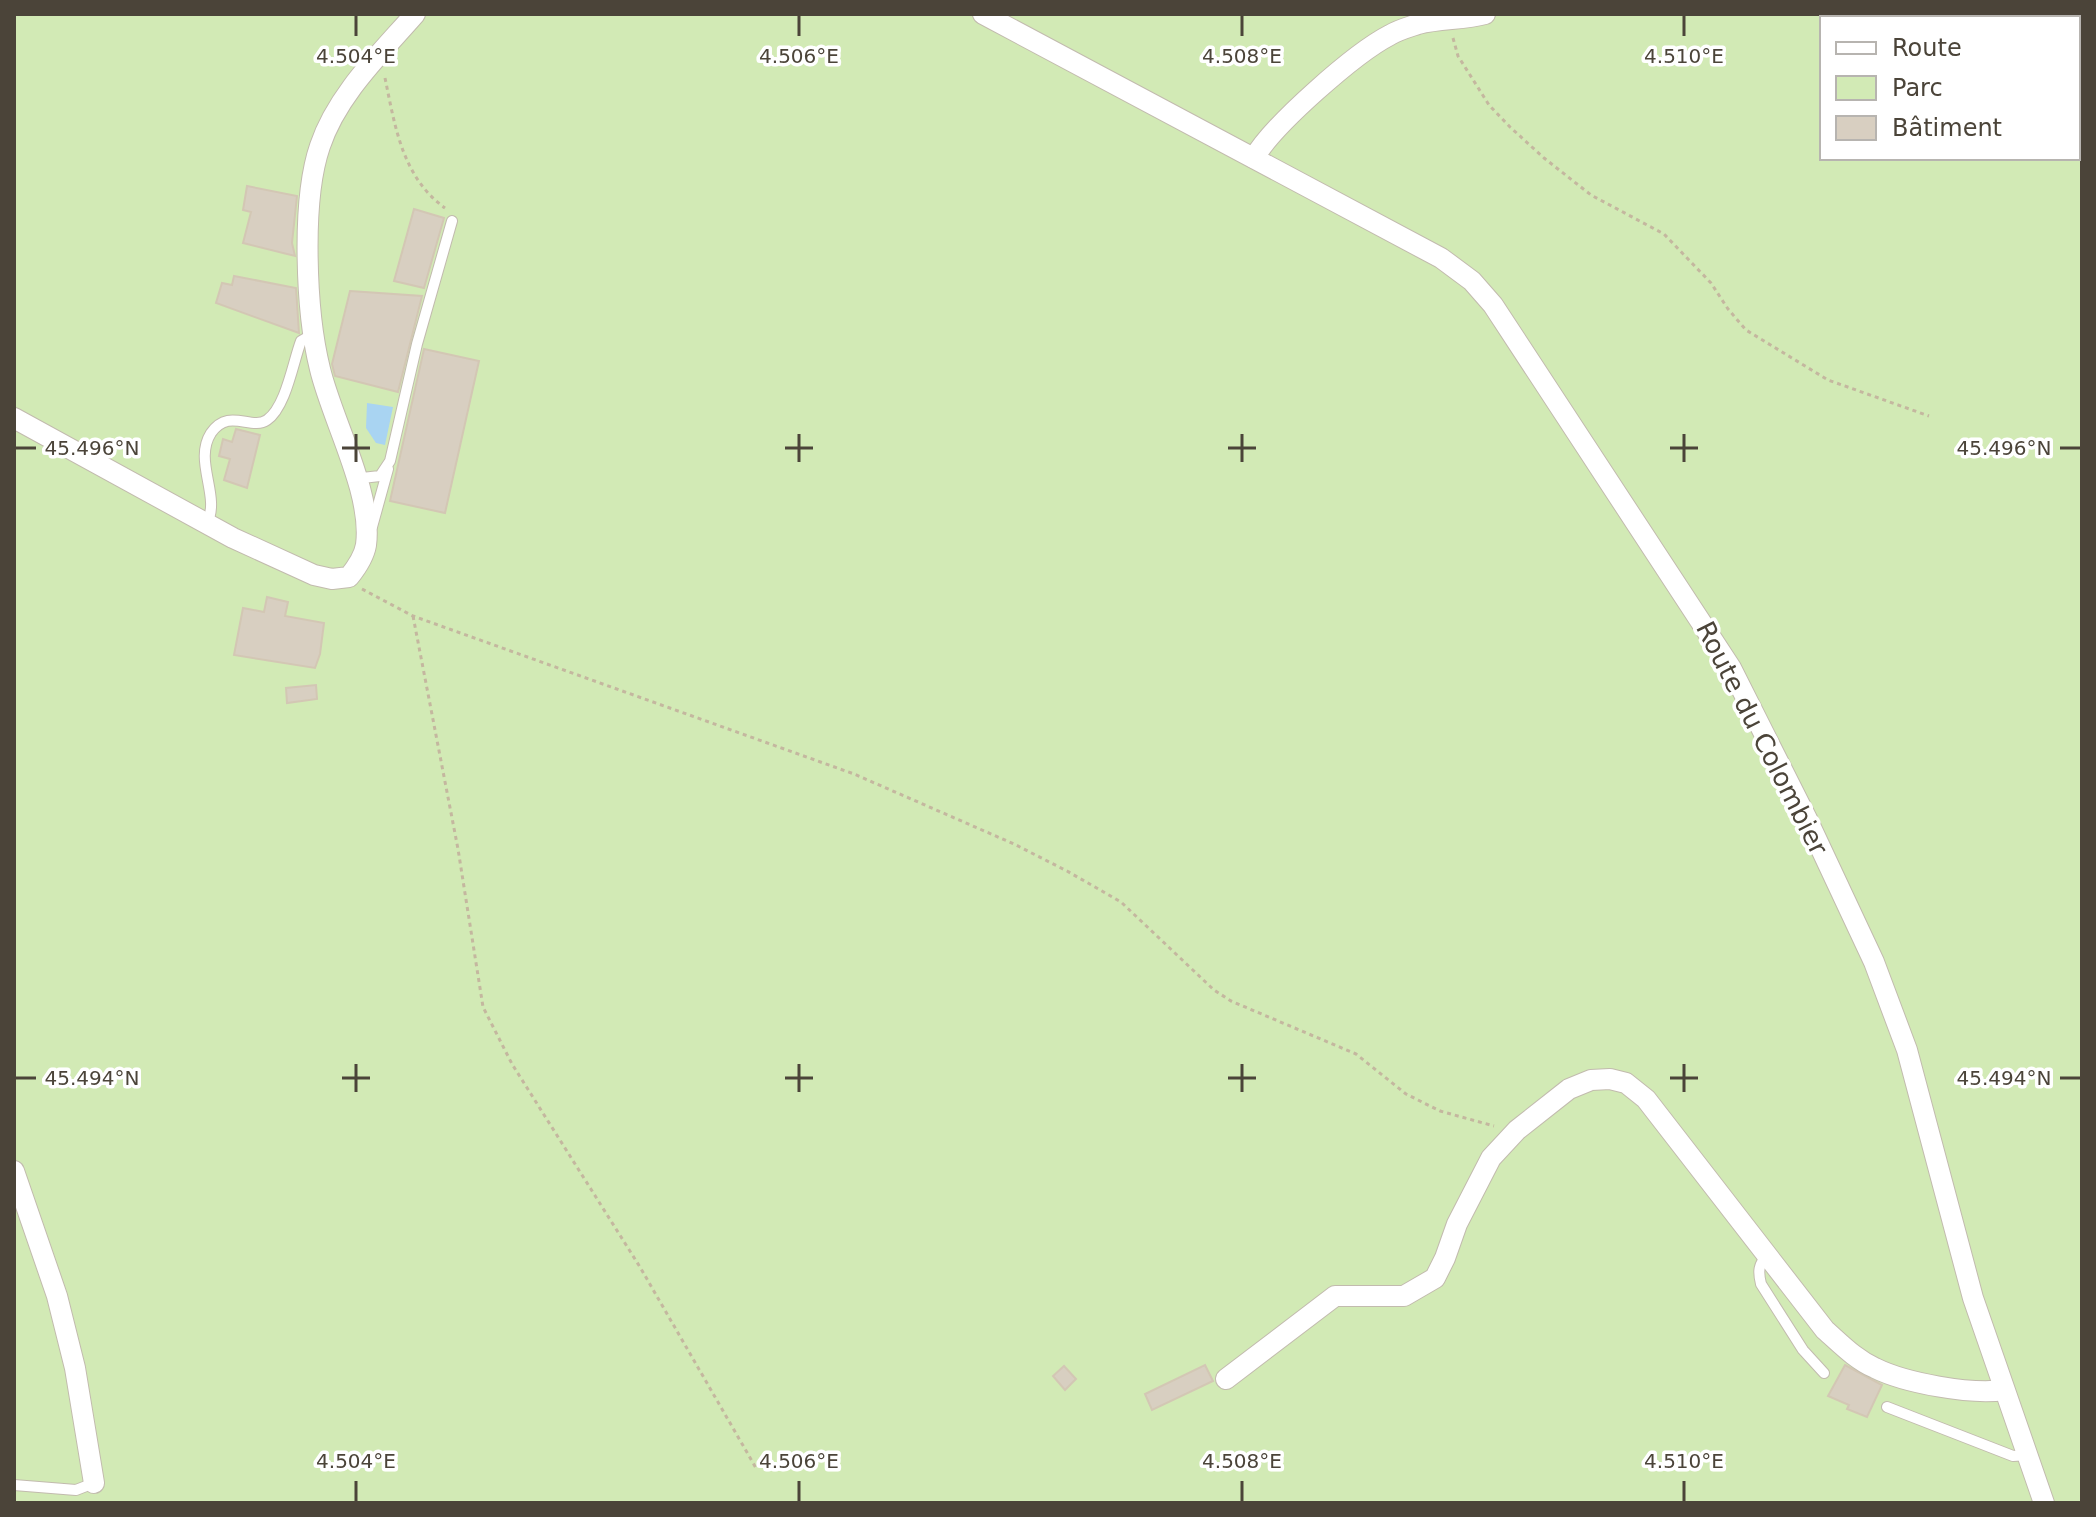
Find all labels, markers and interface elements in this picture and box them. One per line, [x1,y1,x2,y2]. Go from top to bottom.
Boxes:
legend [1820,16,2080,160]
text: Route [1892,34,1962,62]
text: 4.504°E [316,44,396,68]
text: 4.506°E [759,44,839,68]
text: 4.508°E [1202,44,1282,68]
text: 4.510°E [1644,44,1724,68]
text: Parc [1892,74,1943,102]
text: Bâtiment [1892,114,2002,142]
text: 45.496°N [45,436,139,460]
text: 45.496°N [1957,436,2051,460]
street label: Route du Colombier [1690,616,1834,860]
text: 45.494°N [45,1066,139,1090]
text: 45.494°N [1957,1066,2051,1090]
text: 4.504°E [316,1449,396,1473]
text: 4.506°E [759,1449,839,1473]
text: 4.508°E [1202,1449,1282,1473]
text: 4.510°E [1644,1449,1724,1473]

